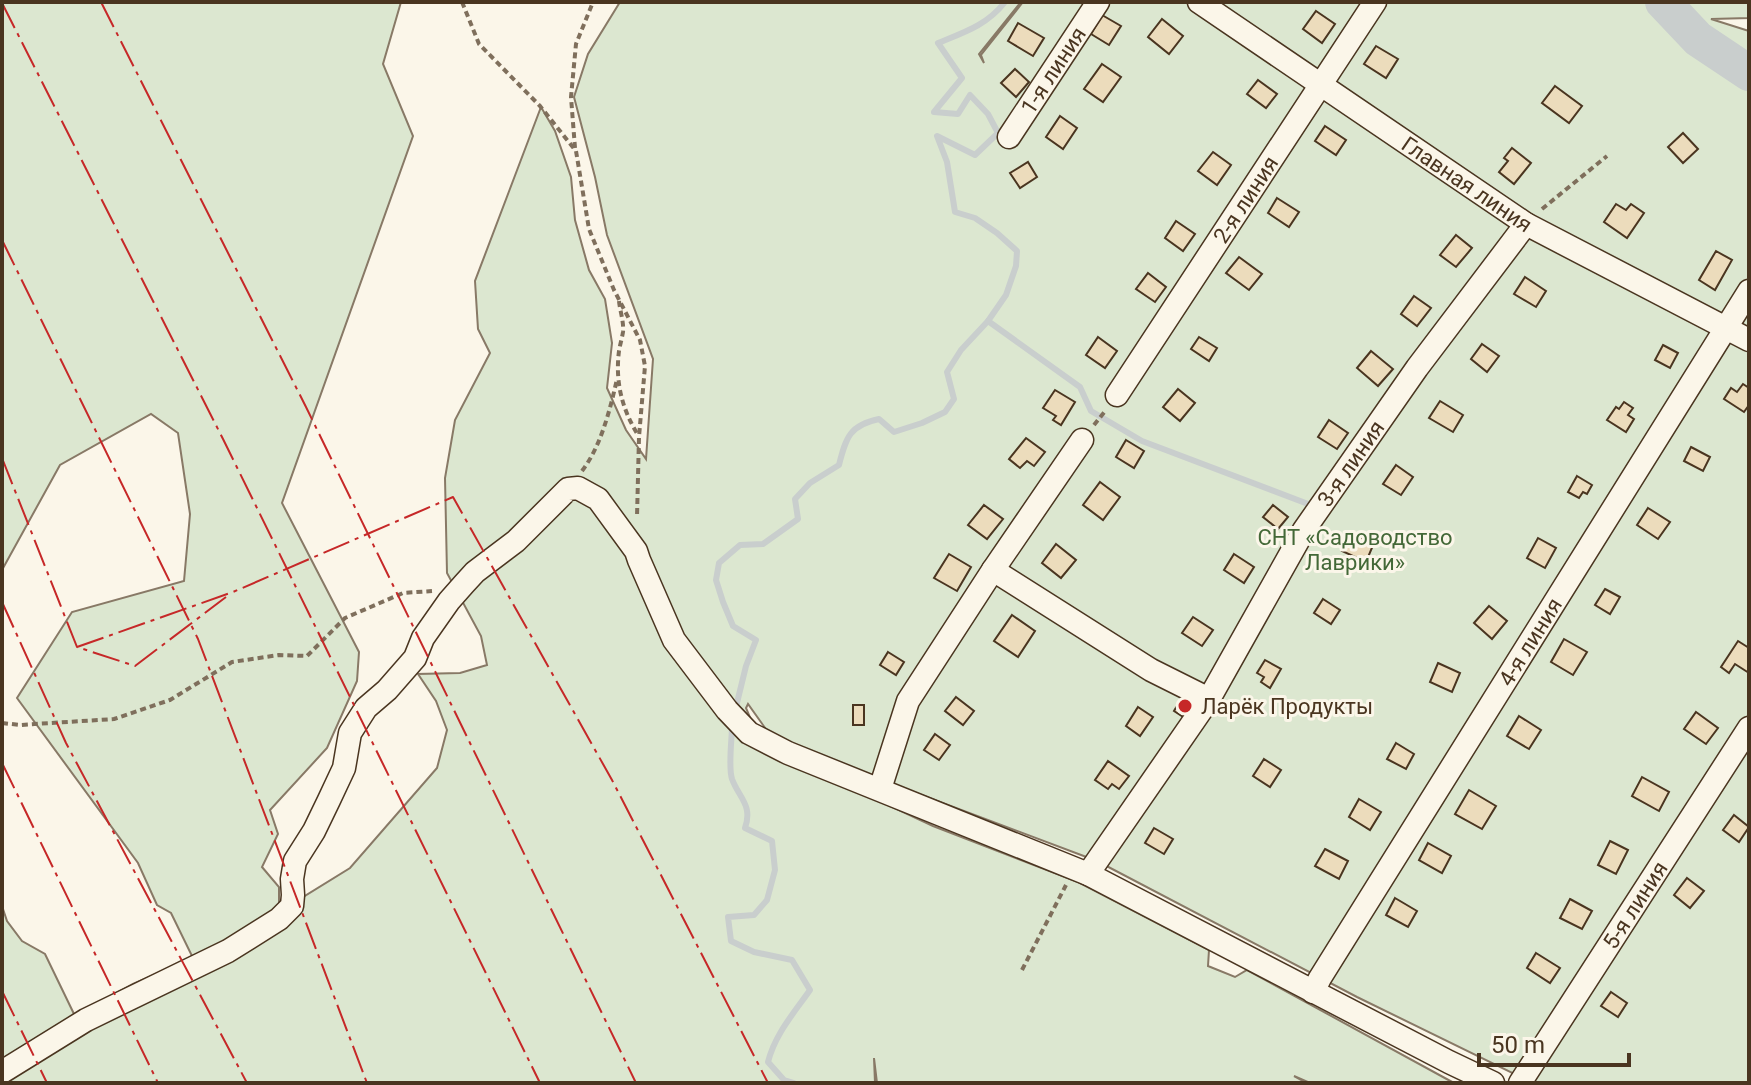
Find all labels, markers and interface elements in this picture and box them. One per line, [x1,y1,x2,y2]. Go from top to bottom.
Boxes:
street label: 1-я линия [1016,22,1091,119]
street label: Главная линия [1397,131,1537,237]
street label: 2-я линия [1208,151,1283,248]
street label: 3-я линия [1312,416,1390,511]
park label: СНТ «Садоводство Лаврики» [1257,525,1453,575]
street label: 4-я линия [1494,594,1567,691]
place label: Ларёк Продукты [1201,694,1373,719]
marker: Ларёк Продукты [1176,697,1194,715]
street label: 5-я линия [1598,857,1673,953]
scale bar [1479,1017,1629,1067]
text: 50 m [1491,1031,1545,1059]

